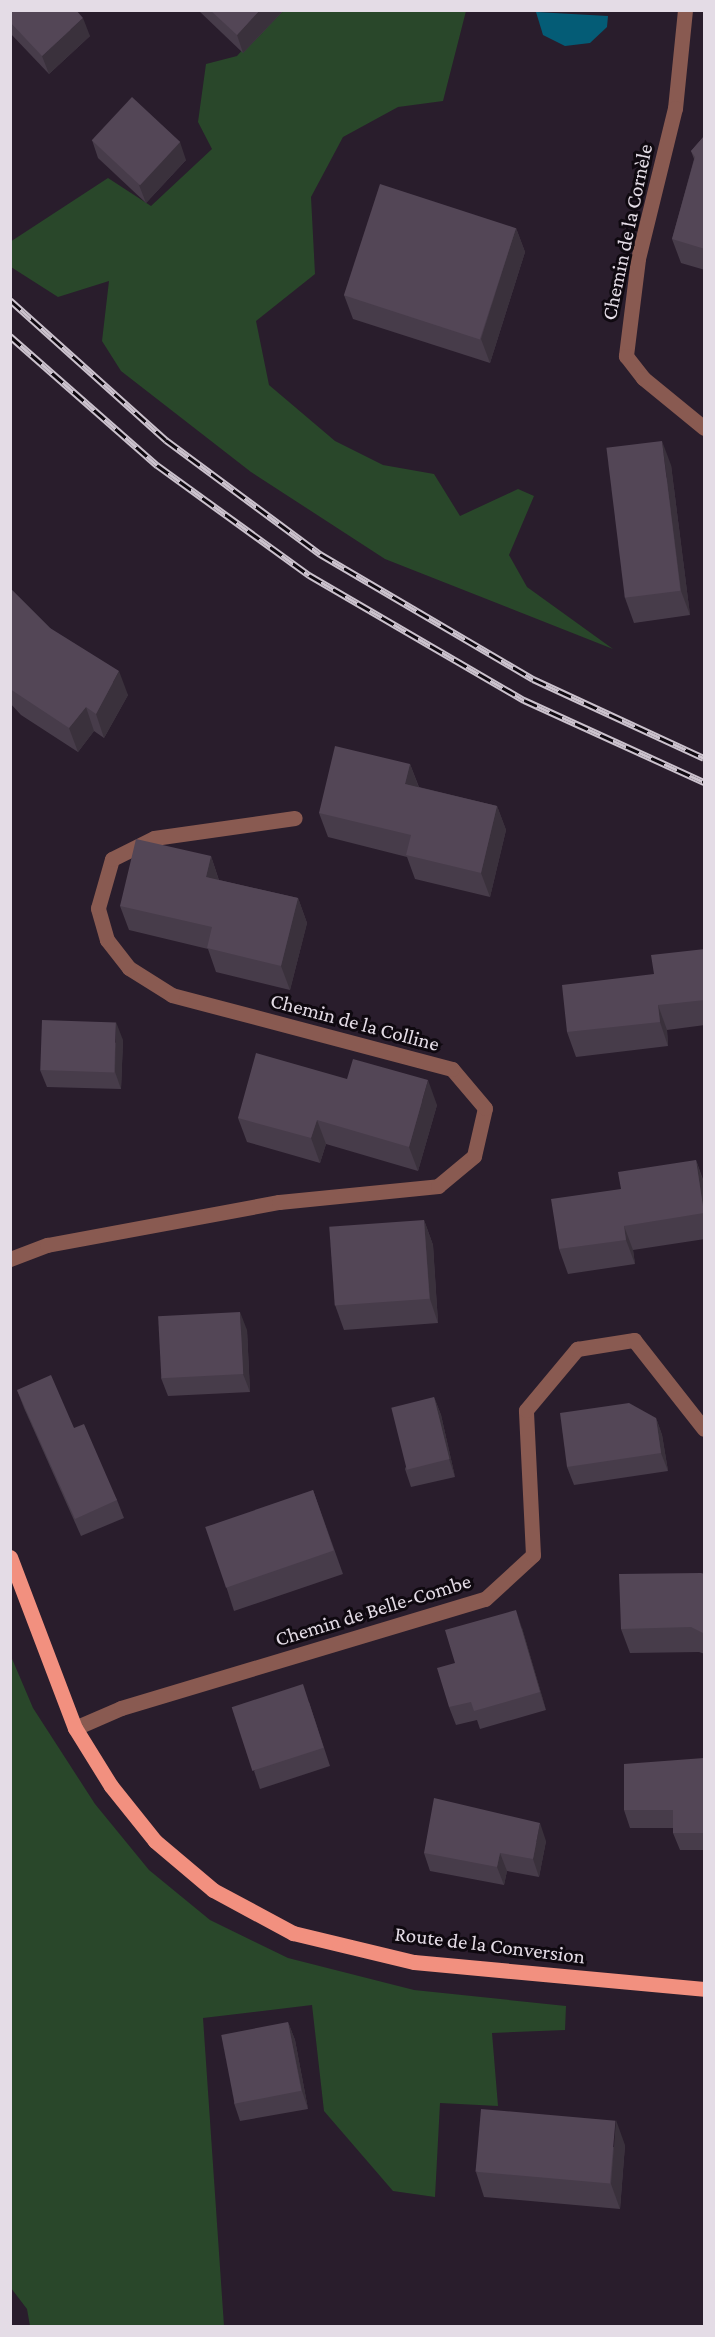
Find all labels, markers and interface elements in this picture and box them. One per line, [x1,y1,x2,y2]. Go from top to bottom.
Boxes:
street label: Chemin de la Cornèle [596,142,658,322]
street label: Chemin de la Colline [268,987,442,1057]
street label: Chemin de Belle-Combe [272,1568,474,1652]
street label: Route de la Conversion [393,1921,587,1969]

